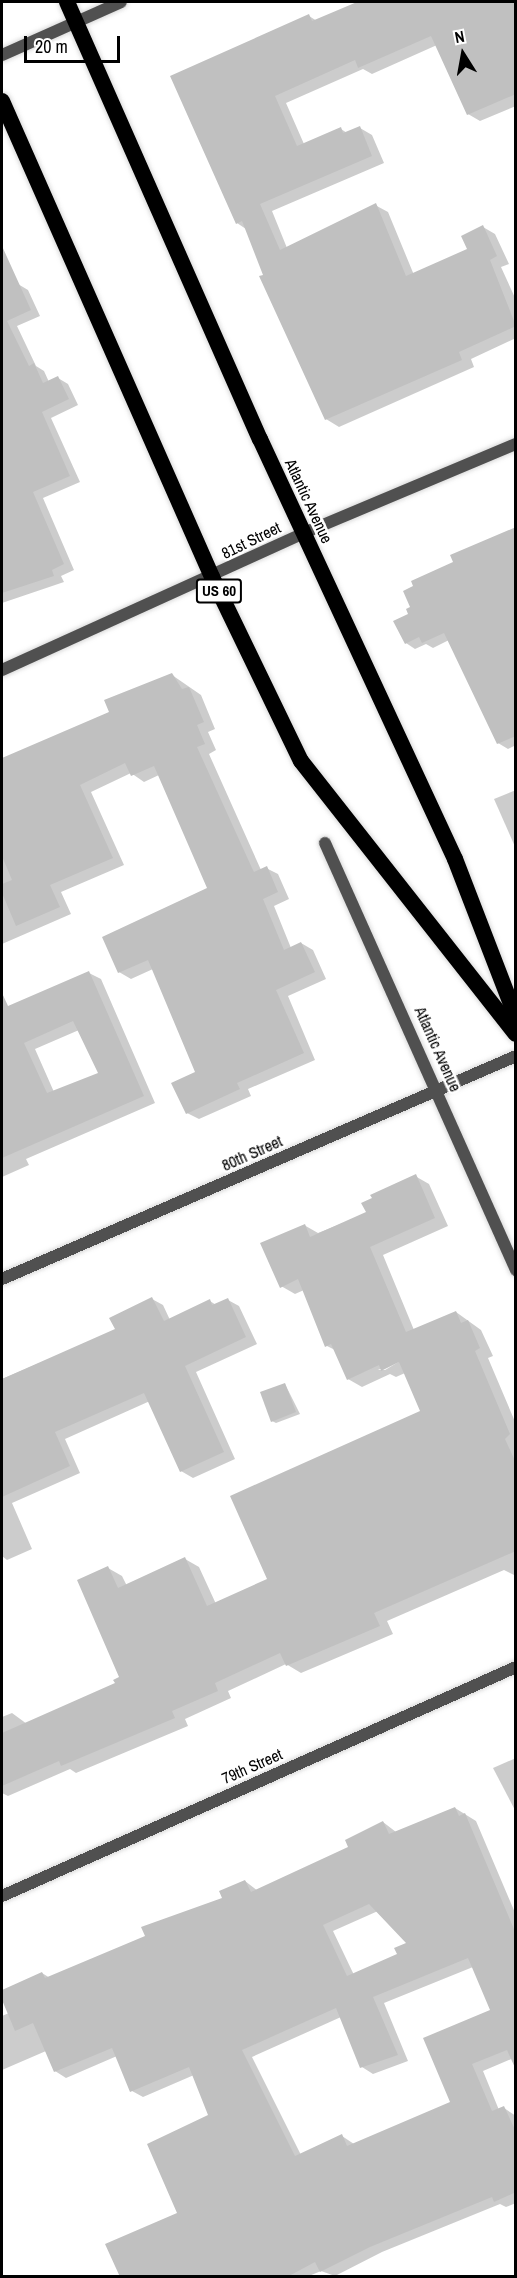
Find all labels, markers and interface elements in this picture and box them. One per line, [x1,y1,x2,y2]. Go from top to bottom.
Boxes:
scale bar [27,24,123,62]
north arrow [433,24,493,84]
text: N [453,25,466,48]
text: 20 m [35,34,68,59]
street label: Atlantic Avenue [281,455,337,547]
street label: 81st Street [218,517,284,563]
road number: US 60 [195,579,243,603]
street label: Atlantic Avenue [411,1003,465,1095]
street label: 80th Street [219,1131,285,1175]
street label: 79th Street [219,1744,285,1788]

